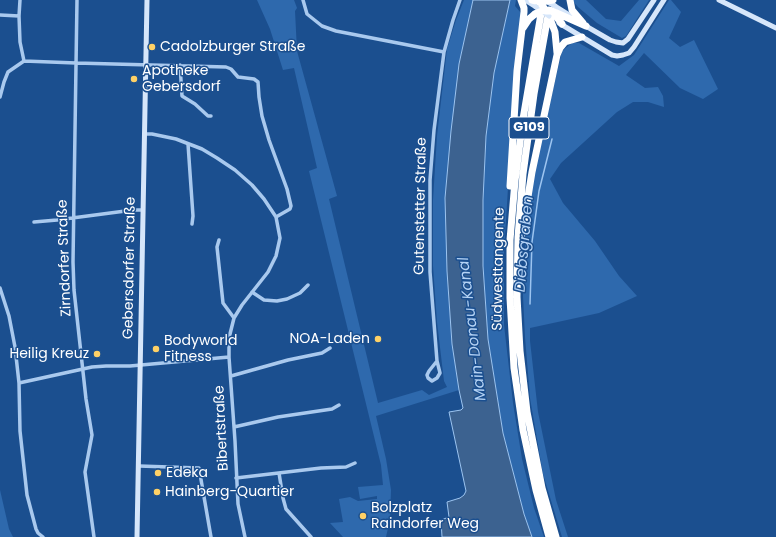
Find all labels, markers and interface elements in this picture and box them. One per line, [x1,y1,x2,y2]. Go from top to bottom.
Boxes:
place label: Cadolzburger Straße [160,39,305,55]
marker: Cadolzburger Straße [147,42,157,52]
place label: Apotheke Gebersdorf [142,63,220,96]
marker: Apotheke Gebersdorf [129,74,139,84]
road number: G109 [509,117,549,139]
street label: Gutenstetter Straße [411,137,431,275]
water label: Diebsgraben [512,195,538,293]
street label: Gebersdorfer Straße [120,197,140,339]
street label: Zirndorfer Straße [55,199,75,317]
street label: Südwesttangente [490,207,508,331]
water label: Main-Donau-Kanal [455,256,491,402]
place label: NOA-Laden [289,331,370,347]
place label: Bodyworld Fitness [164,333,237,366]
marker: NOA-Laden [373,334,383,344]
marker: Bodyworld Fitness [151,344,161,354]
place label: Heilig Kreuz [9,346,89,362]
marker: Heilig Kreuz [92,349,102,359]
street label: Bibertstraße [211,385,233,471]
place label: Edeka [166,465,208,481]
marker: Edeka [153,468,163,478]
place label: Hainberg-Quartier [165,484,294,500]
marker: Hainberg-Quartier [152,487,162,497]
place label: Bolzplatz Raindorfer Weg [371,500,479,532]
marker: Bolzplatz Raindorfer Weg [358,511,368,521]

